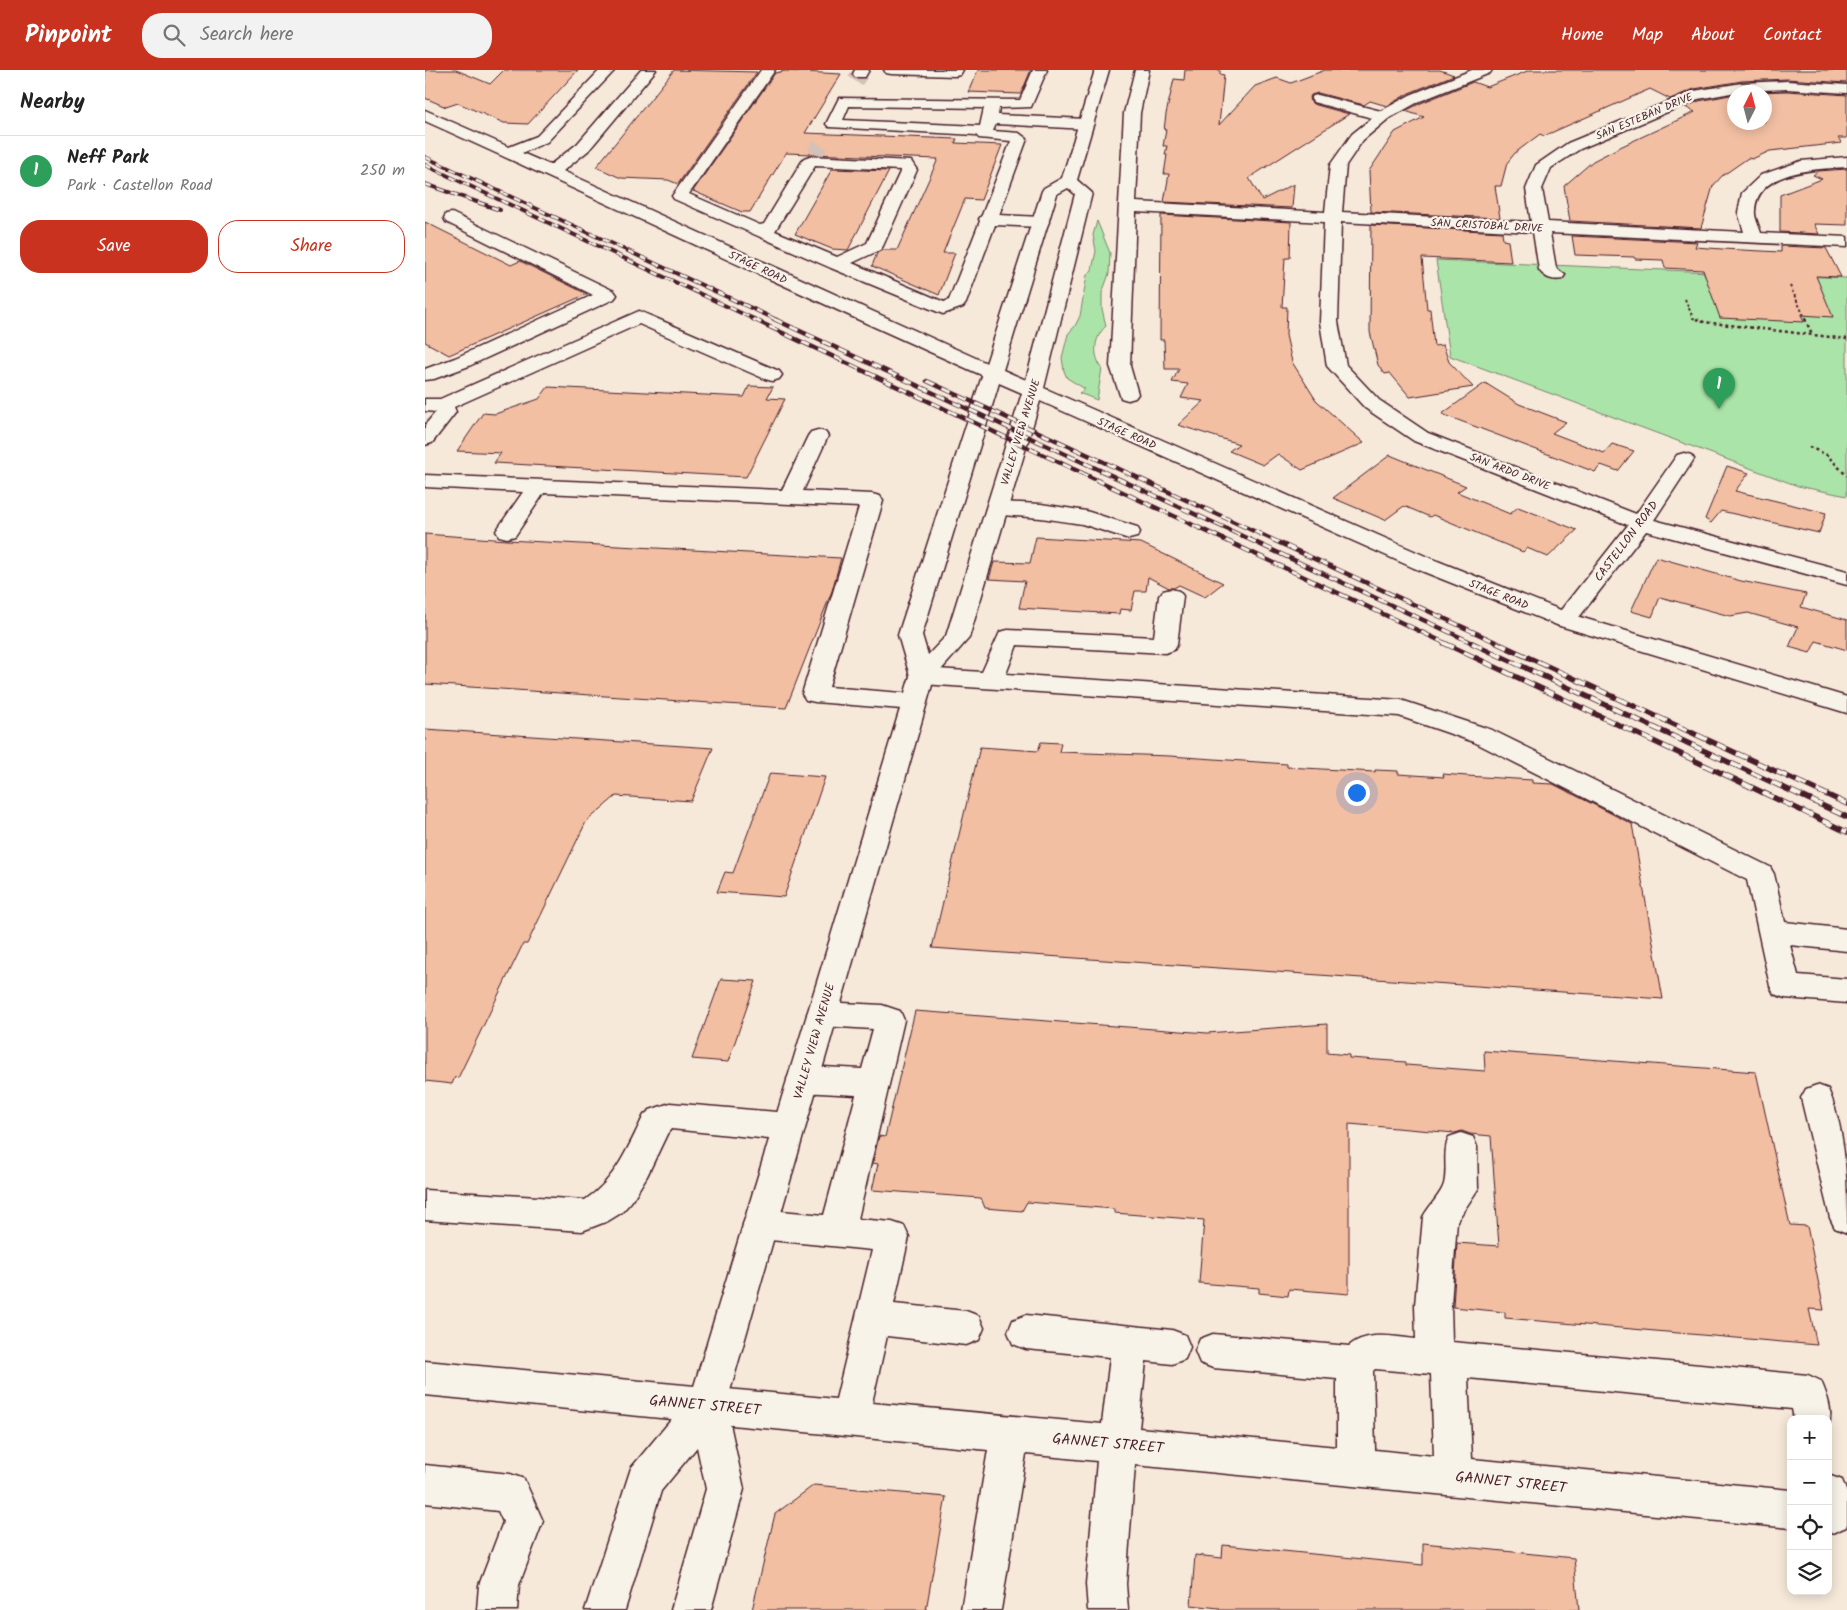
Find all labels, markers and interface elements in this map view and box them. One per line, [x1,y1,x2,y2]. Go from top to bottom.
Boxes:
search box [142,13,492,58]
text: Pinpoint [25,16,112,55]
text: Search here [200,20,294,50]
icon: search [160,21,188,49]
text: Home [1561,21,1604,50]
text: Map [1632,21,1663,50]
text: About [1691,21,1735,50]
text: Contact [1763,21,1822,50]
north arrow [1727,85,1772,130]
text: Nearby [20,86,85,119]
street label: SAN ESTEBAN DRIVE [1593,88,1696,145]
text: Neff Park [67,143,148,173]
text: 1 [34,158,38,183]
text: 250 m [360,158,405,183]
text: Park · Castellon Road [67,173,212,198]
street label: SAN CRISTOBAL DRIVE [1430,214,1544,238]
button: Save [20,220,208,273]
button: Share [218,220,405,273]
street label: STAGE ROAD [725,246,790,289]
pin: 1 [1703,368,1735,409]
street label: VALLEY VIEW AVENUE [996,377,1046,487]
street label: STAGE ROAD [1094,413,1159,455]
street label: SAN ARDO DRIVE [1467,448,1553,496]
street label: CASTELLON ROAD [1590,497,1663,586]
street label: STAGE ROAD [1466,575,1531,615]
your location [1344,780,1370,806]
street label: VALLEY VIEW AVENUE [789,980,840,1101]
street label: GANNET STREET [648,1389,764,1423]
map controls [1787,1415,1832,1595]
button: + [1787,1415,1832,1460]
street label: GANNET STREET [1051,1427,1167,1461]
button: − [1787,1460,1832,1505]
street label: GANNET STREET [1454,1465,1570,1501]
button: locate [1787,1505,1832,1550]
button: layers [1787,1550,1832,1595]

